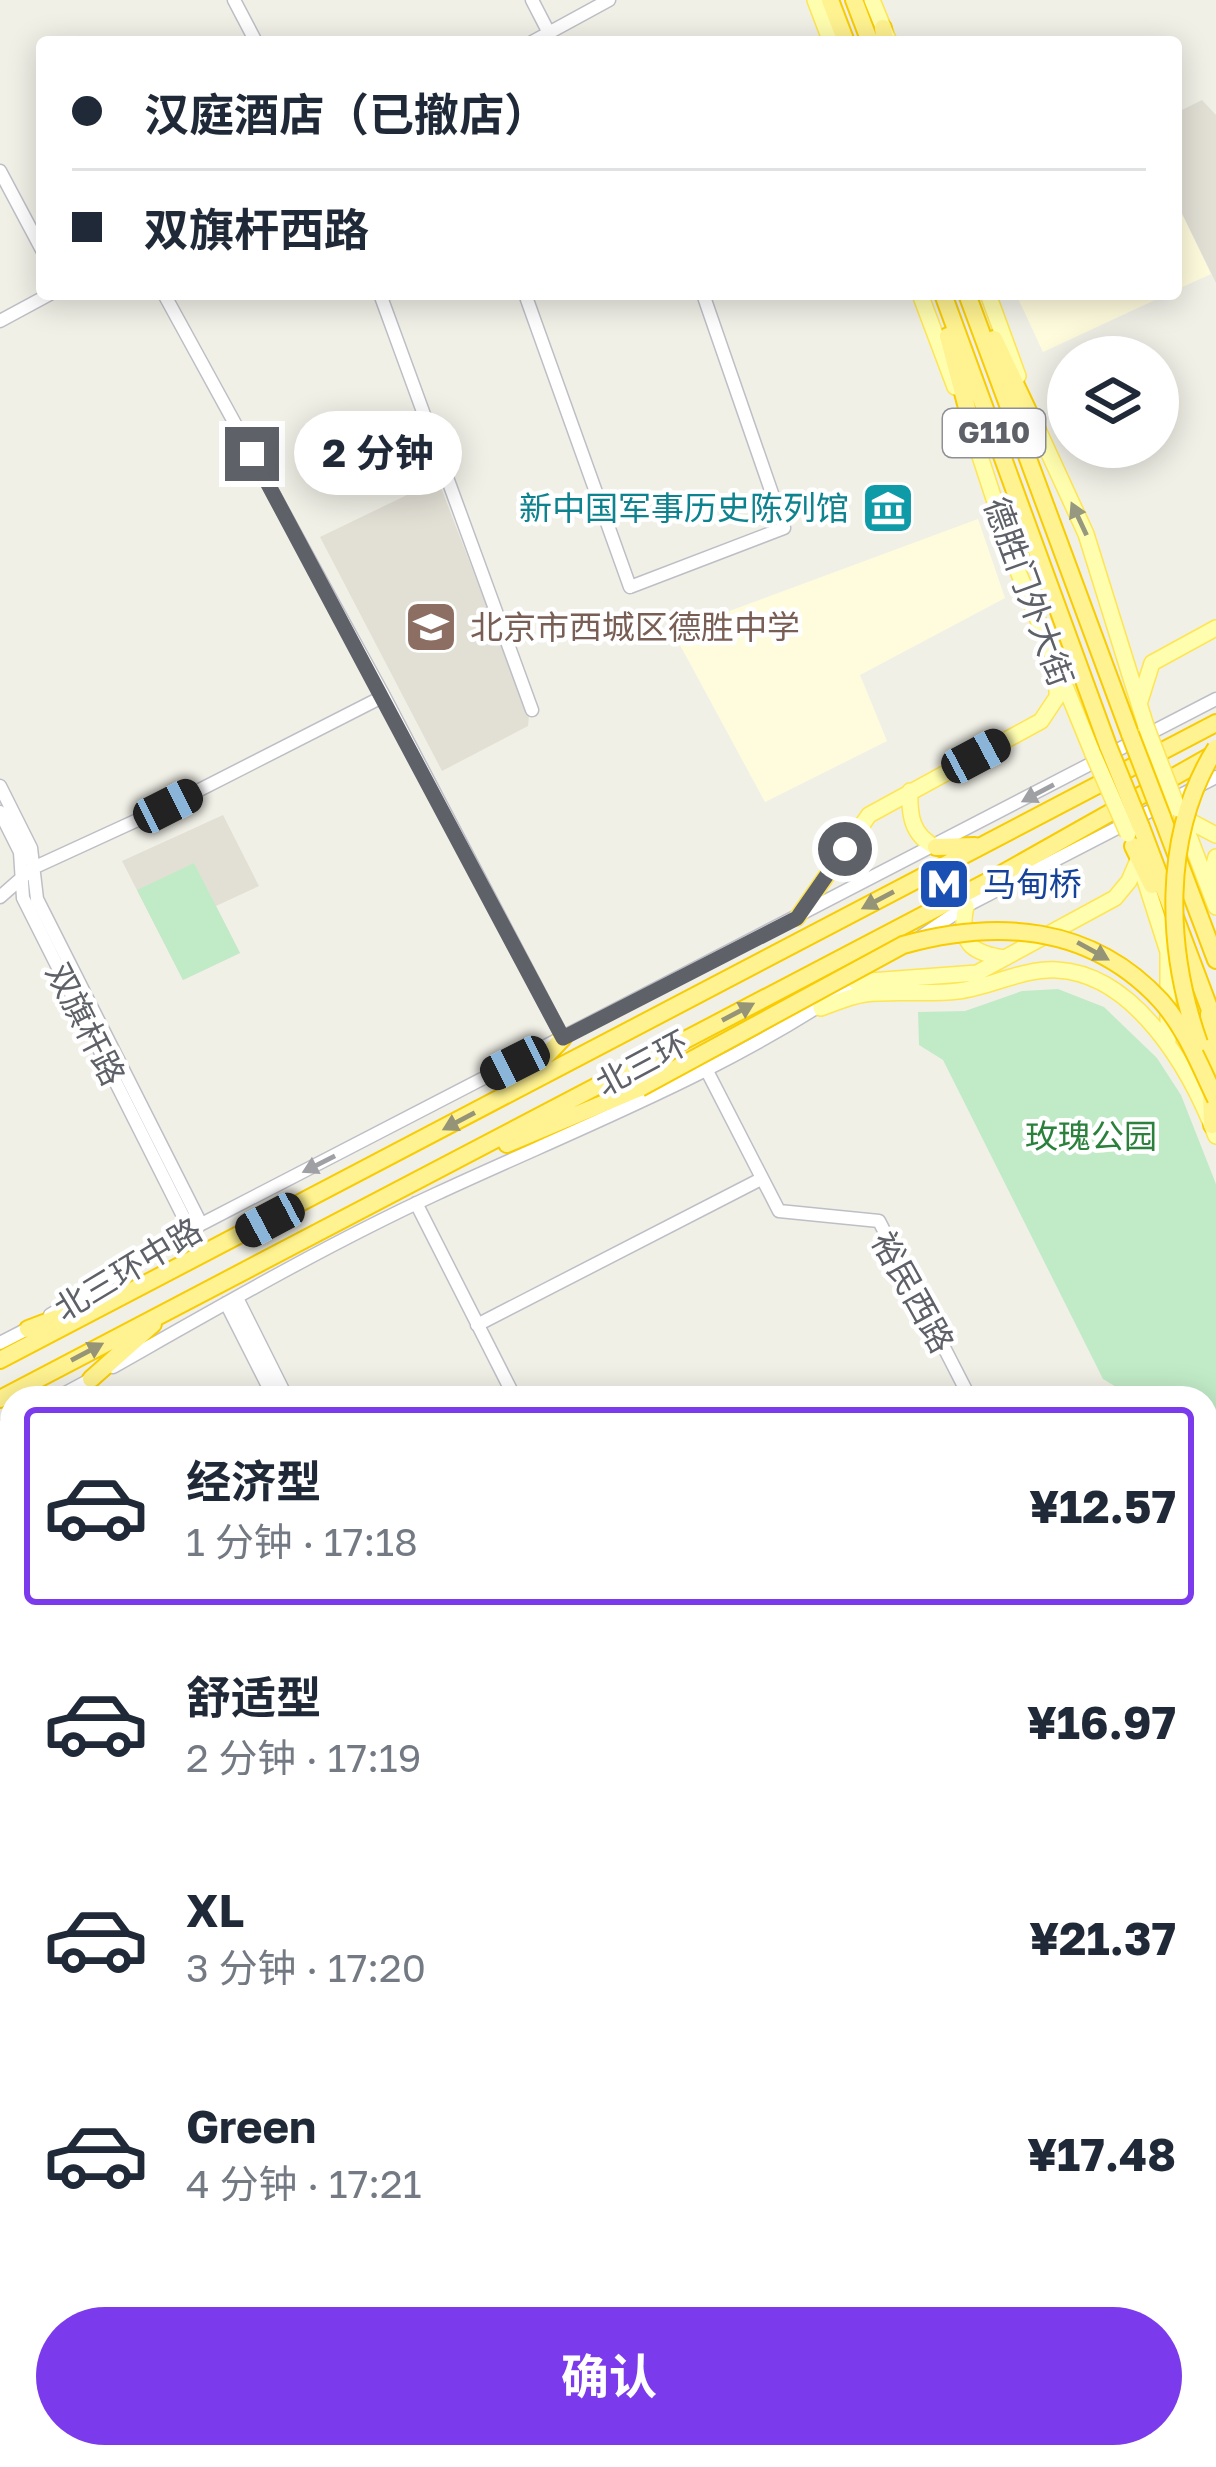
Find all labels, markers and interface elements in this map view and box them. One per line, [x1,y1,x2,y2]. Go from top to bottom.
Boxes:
text: 汉庭酒店（已撤店） [144,87,549,141]
text: 双旗杆西路 [144,202,369,256]
map controls [1047,336,1179,468]
button: layers [1047,336,1179,468]
road number: G110 [943,409,1045,457]
callout: 2 分钟 [294,412,462,496]
route end [225,427,279,481]
text: 2 分钟 [322,429,434,476]
museum icon: 新中国军事历史陈列馆 [860,480,916,536]
place label: 新中国军事历史陈列馆 [519,488,849,527]
street label: 德胜门外大街 [977,492,1082,692]
one-way arrow [1069,501,1089,536]
school or university icon: 北京市西城区德胜中学 [403,599,459,655]
place label: 北京市西城区德胜中学 [470,607,800,646]
car [936,723,1016,789]
car [128,774,208,838]
one-way arrow [1021,782,1056,803]
route start [818,822,872,876]
metro station icon: 马甸桥 [916,856,972,912]
place label: 马甸桥 [983,864,1082,903]
one-way arrow [861,889,896,910]
one-way arrow [1076,940,1109,961]
street label: 双旗杆路 [39,956,134,1091]
one-way arrow [721,1002,756,1023]
street label: 北三环 [589,1022,695,1103]
car [475,1031,555,1095]
one-way arrow [441,1110,476,1131]
park label: 玫瑰公园 [1025,1116,1157,1155]
one-way arrow [302,1153,337,1173]
car [230,1187,310,1253]
street label: 北三环中路 [47,1209,209,1328]
street label: 裕民西路 [864,1225,962,1359]
one-way arrow [70,1342,104,1363]
icon: car [42,1452,150,1560]
text: 经济型 [186,1454,321,1508]
text: ¥12.57 [1029,1479,1176,1533]
text: 1 分钟 · 17:18 [186,1518,418,1565]
icon: car [42,1668,150,1776]
text: 舒适型 [186,1670,321,1724]
text: ¥16.97 [1027,1695,1176,1749]
text: 2 分钟 · 17:19 [186,1734,421,1781]
text: XL [186,1883,244,1937]
icon: car [42,1884,150,1992]
text: ¥21.37 [1029,1911,1176,1965]
text: 3 分钟 · 17:20 [186,1944,426,1991]
text: Green [186,2099,316,2153]
icon: car [42,2100,150,2208]
text: ¥17.48 [1027,2127,1176,2181]
text: 4 分钟 · 17:21 [186,2160,422,2207]
button: 确认 [36,2307,1182,2445]

